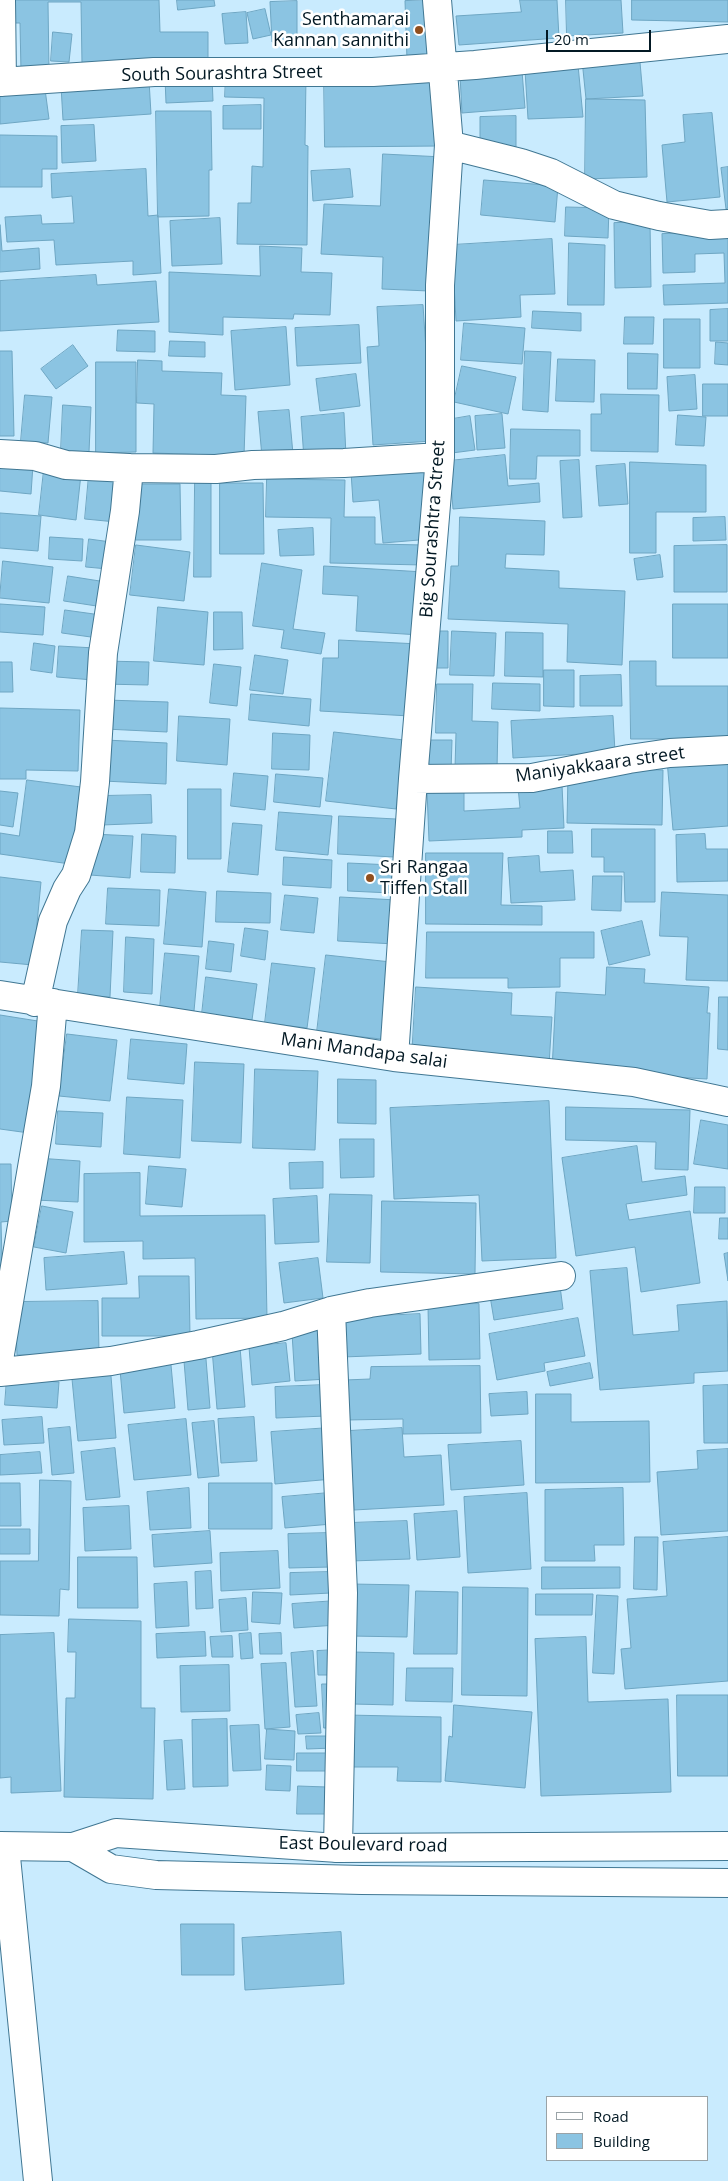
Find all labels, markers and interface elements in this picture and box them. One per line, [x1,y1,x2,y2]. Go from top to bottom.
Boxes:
place label: Senthamarai Kannan sannithi [273,9,409,52]
scale bar [548,20,653,52]
marker: Senthamarai Kannan sannithi [413,24,425,36]
text: 20 m [554,29,589,49]
street label: South Sourashtra Street [121,61,323,87]
street label: Big Sourashtra Street [416,439,450,619]
street label: Maniyakkaara street [514,742,686,788]
place label: Sri Rangaa Tiffen Stall [380,857,468,900]
marker: Sri Rangaa Tiffen Stall [364,872,376,884]
street label: Mani Mandapa salai [279,1029,449,1073]
street label: East Boulevard road [278,1833,448,1857]
legend [546,2096,708,2161]
text: Road [593,2106,629,2126]
text: Building [593,2131,650,2151]

